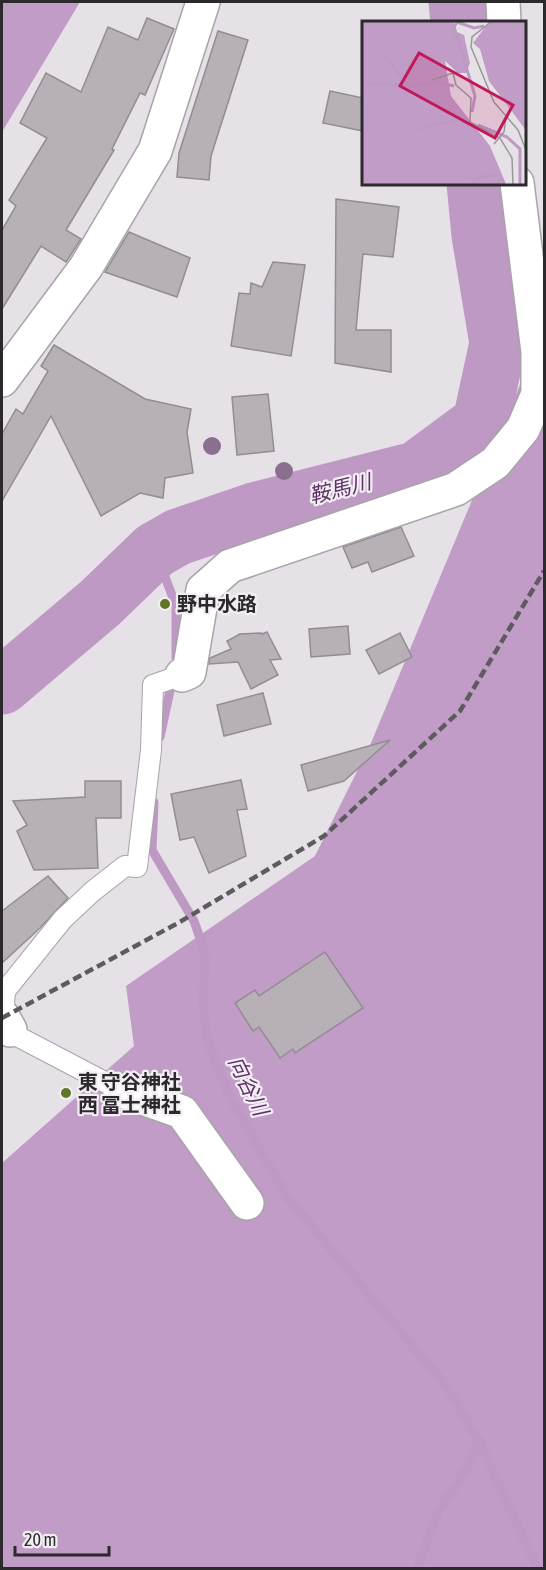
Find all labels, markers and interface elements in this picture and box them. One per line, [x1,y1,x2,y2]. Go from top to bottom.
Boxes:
inset map [362,21,525,184]
water label: 鞍馬川 [306,468,375,507]
place label: 野中水路 [177,592,257,615]
marker: 野中水路 [158,597,172,611]
water label: 向谷川 [224,1052,274,1121]
place label: 東 守谷神社 西 冨士神社 [78,1070,181,1116]
marker: 東 守谷神社 西 冨士神社 [59,1086,73,1100]
scale bar [15,1519,110,1557]
text: 20 m [24,1529,56,1550]

